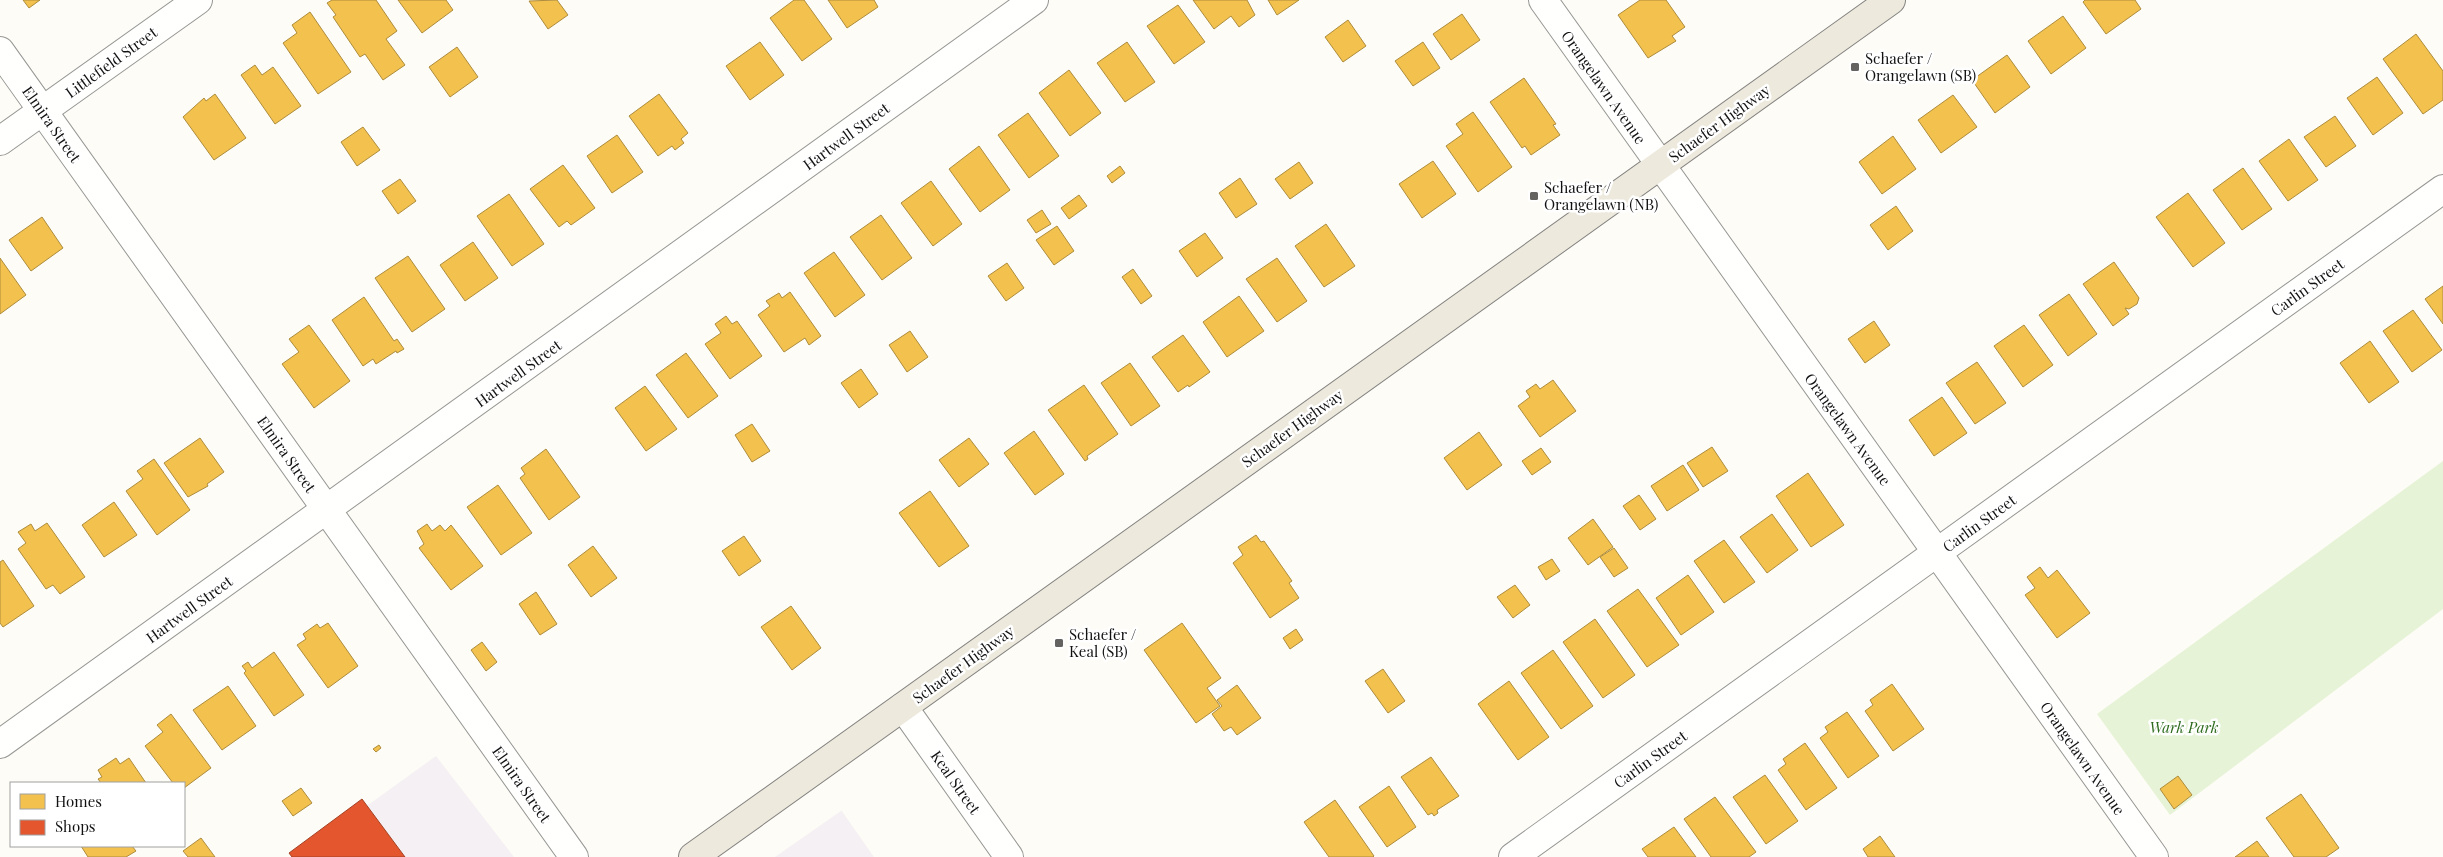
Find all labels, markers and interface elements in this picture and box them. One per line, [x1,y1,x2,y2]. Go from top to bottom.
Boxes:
street label: Littlefield Street [61,22,161,102]
street label: Orangelawn Avenue [1557,26,1651,148]
place label: Schaefer / Orangelawn (SB) [1865,48,1976,85]
marker: Schaefer / Orangelawn (SB) [1849,61,1861,73]
street label: Schaefer Highway [1664,79,1774,166]
street label: Elmira Street [18,82,86,167]
street label: Hartwell Street [799,97,894,174]
place label: Schaefer / Orangelawn (NB) [1544,177,1658,214]
marker: Schaefer / Orangelawn (NB) [1528,190,1540,202]
street label: Carlin Street [2266,253,2348,320]
street label: Hartwell Street [471,334,566,411]
street label: Orangelawn Avenue [1800,369,1896,489]
street label: Schaefer Highway [1237,384,1347,471]
street label: Elmira Street [253,412,321,497]
street label: Carlin Street [1938,489,2020,556]
street label: Hartwell Street [142,570,237,647]
street label: Schaefer Highway [908,620,1018,707]
place label: Schaefer / Keal (SB) [1069,624,1137,661]
marker: Schaefer / Keal (SB) [1053,637,1065,649]
street label: Orangelawn Avenue [2036,697,2130,819]
park label: Wark Park [2149,717,2219,737]
street label: Carlin Street [1609,725,1691,792]
street label: Elmira Street [488,742,556,827]
street label: Keal Street [927,746,986,818]
legend [10,782,185,847]
text: Homes [55,791,102,811]
text: Shops [55,816,96,836]

